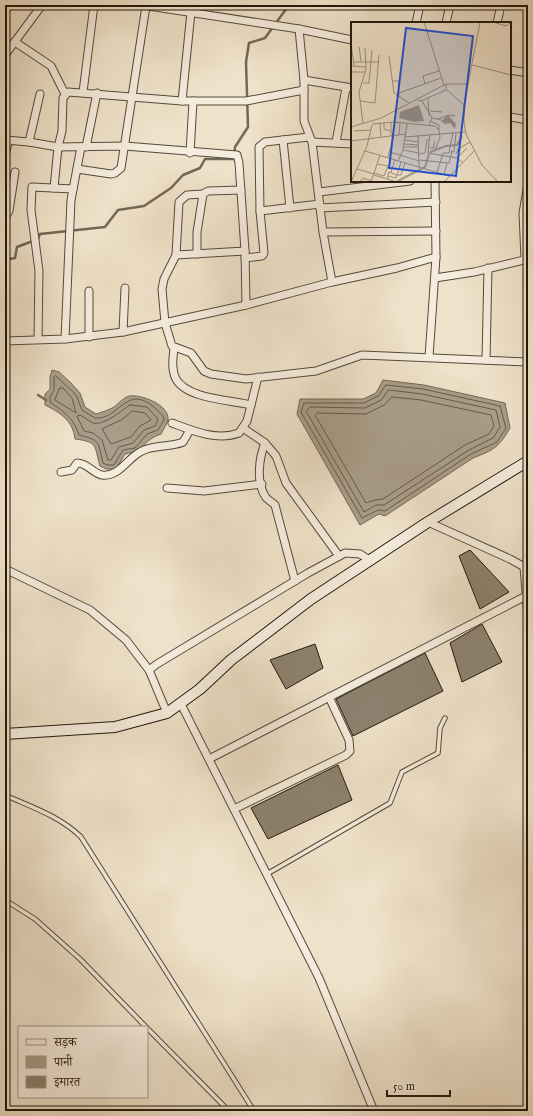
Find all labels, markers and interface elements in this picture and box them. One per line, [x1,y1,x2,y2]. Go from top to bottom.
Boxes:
inset map [351,22,511,182]
legend [18,1026,148,1098]
text: सड़क [53,1035,78,1050]
text: पानी [53,1054,73,1070]
scale bar [387,1072,450,1098]
text: इमारत [53,1075,81,1090]
text: 50 m [393,1079,415,1094]

